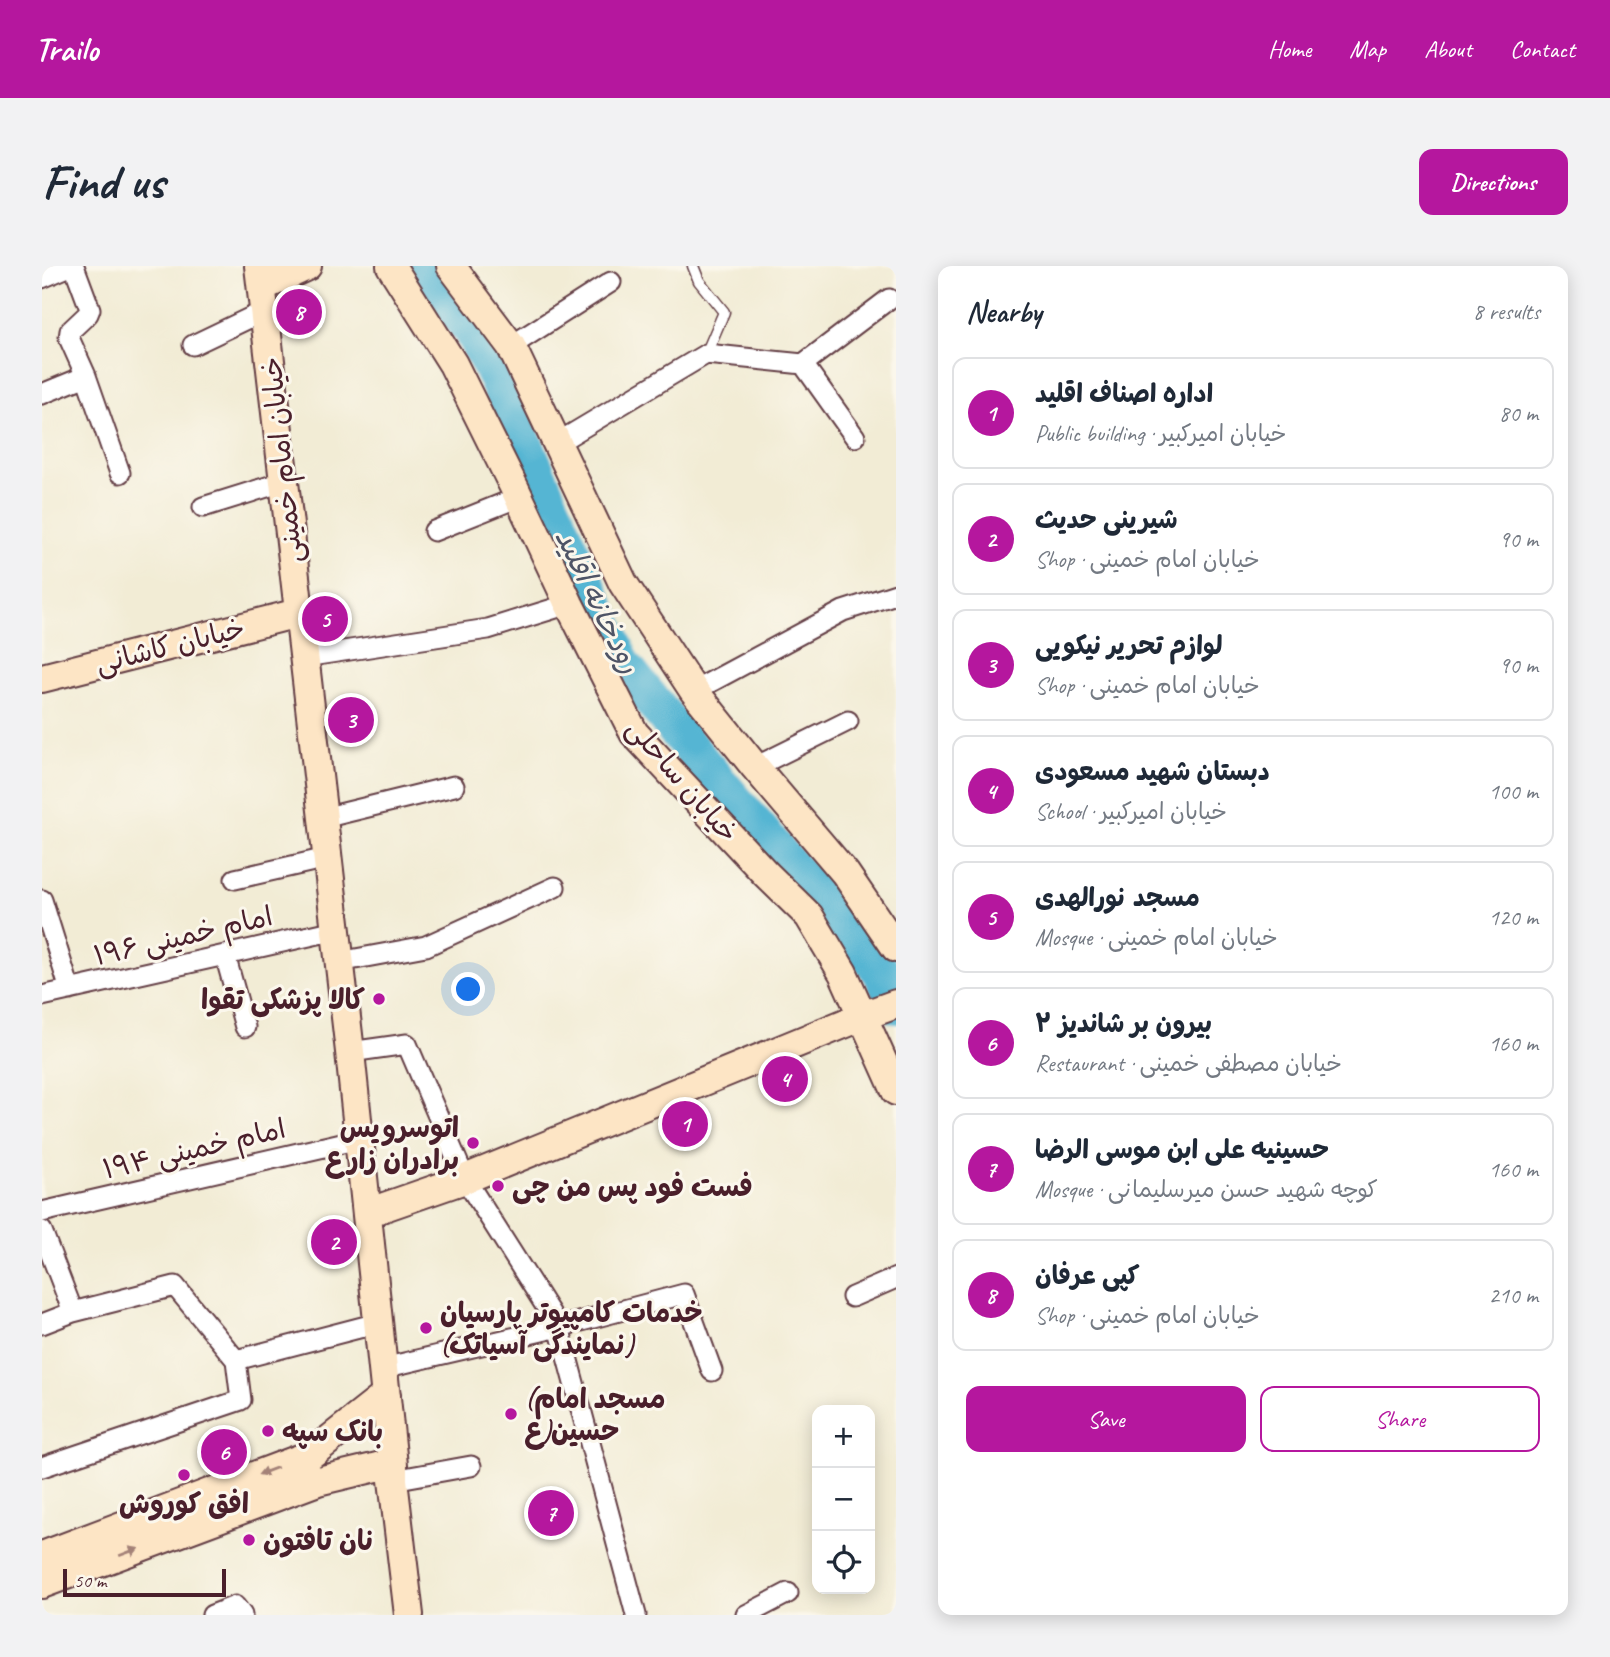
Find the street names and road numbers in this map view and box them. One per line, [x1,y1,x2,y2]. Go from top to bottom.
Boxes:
street label: خیابان امام خمینی [253,355,314,565]
street label: خیابان کاشانی [92,610,248,681]
street label: خیابان ساحلی [619,711,746,850]
street label: امام خمینی ۱۹۶ [90,898,277,977]
street label: امام خمینی ۱۹۴ [99,1110,290,1190]

